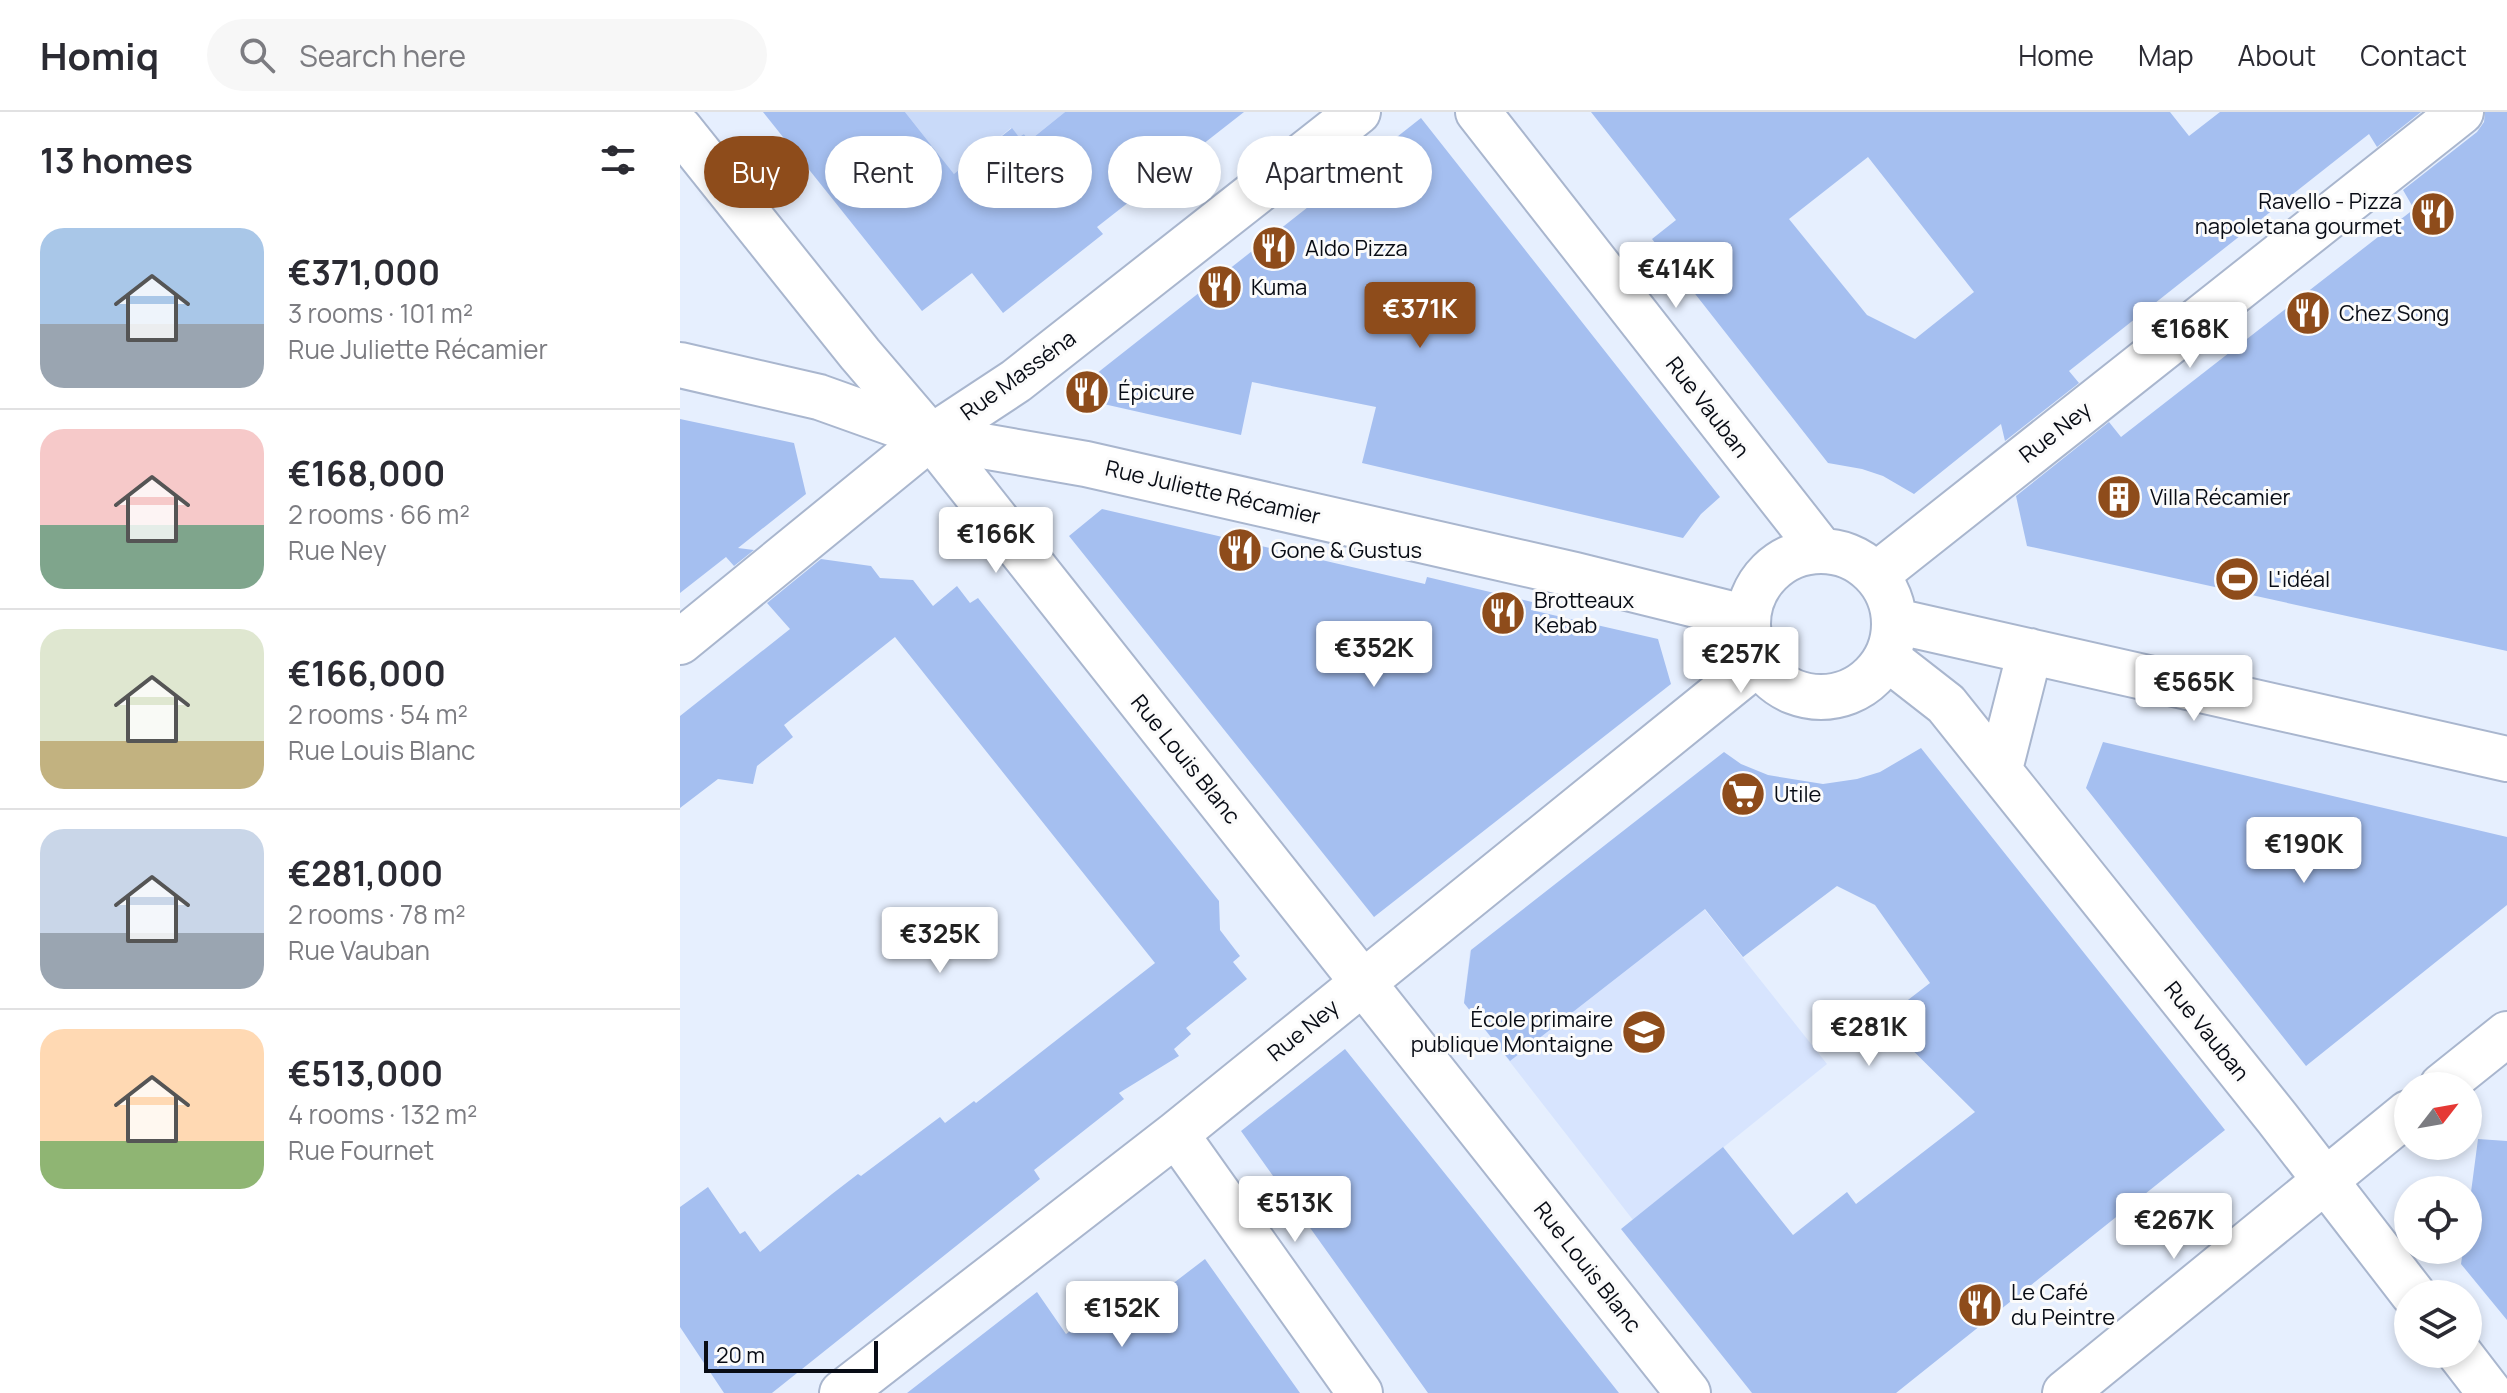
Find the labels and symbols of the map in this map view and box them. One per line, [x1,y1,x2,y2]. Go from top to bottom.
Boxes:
place label: Ravello - Pizza napoletana gourmet [2195,186,2402,241]
restaurant icon: Ravello - Pizza napoletana gourmet [2409,190,2457,238]
restaurant icon: Aldo Pizza [1250,224,1298,272]
place label: Aldo Pizza [1305,233,1408,263]
pin: €414K [1620,242,1732,310]
restaurant icon: Kuma [1196,263,1244,311]
place label: Kuma [1251,272,1307,302]
pin: €371K [1364,282,1476,350]
restaurant icon: Chez Song [2284,289,2332,337]
place label: Chez Song [2339,298,2449,328]
pin: €168K [2134,302,2246,370]
street label: Rue Masséna [954,323,1082,427]
street label: Rue Vauban [1659,350,1757,464]
restaurant icon: Épicure [1063,368,1111,416]
place label: Épicure [1118,377,1195,407]
street label: Rue Ney [2013,394,2097,470]
street label: Rue Juliette Récamier [1103,453,1324,531]
building icon: Villa Récamier [2095,473,2143,521]
place label: Villa Récamier [2150,482,2291,512]
pin: €166K [940,507,1052,575]
restaurant icon: Gone & Gustus [1216,526,1264,574]
place label: Gone & Gustus [1271,535,1422,565]
sports icon: L'idéal [2213,555,2261,603]
place label: L'idéal [2268,564,2330,594]
place label: Brotteaux Kebab [1534,585,1634,640]
restaurant icon: Brotteaux Kebab [1479,589,1527,637]
pin: €352K [1318,621,1430,689]
pin: €257K [1685,627,1797,695]
pin: €565K [2138,655,2250,723]
street label: Rue Louis Blanc [1124,688,1248,830]
supermarket icon: Utile [1719,770,1767,818]
place label: Utile [1774,779,1822,809]
pin: €190K [2248,817,2360,885]
pin: €325K [884,907,996,975]
street label: Rue Vauban [2158,975,2256,1087]
street label: Rue Ney [1261,992,1345,1068]
pin: €281K [1813,1000,1925,1068]
place label: École primaire publique Montaigne [1411,1004,1613,1059]
school or university icon: École primaire publique Montaigne [1620,1008,1668,1056]
north arrow [2394,1072,2482,1160]
pin: €513K [1239,1176,1351,1244]
pin: €267K [2118,1193,2230,1261]
street label: Rue Louis Blanc [1527,1195,1649,1339]
place label: Le Café du Peintre [2011,1277,2115,1332]
pin: €152K [1066,1281,1178,1349]
restaurant icon: Le Café du Peintre [1956,1281,2004,1329]
scale bar [704,1337,878,1373]

